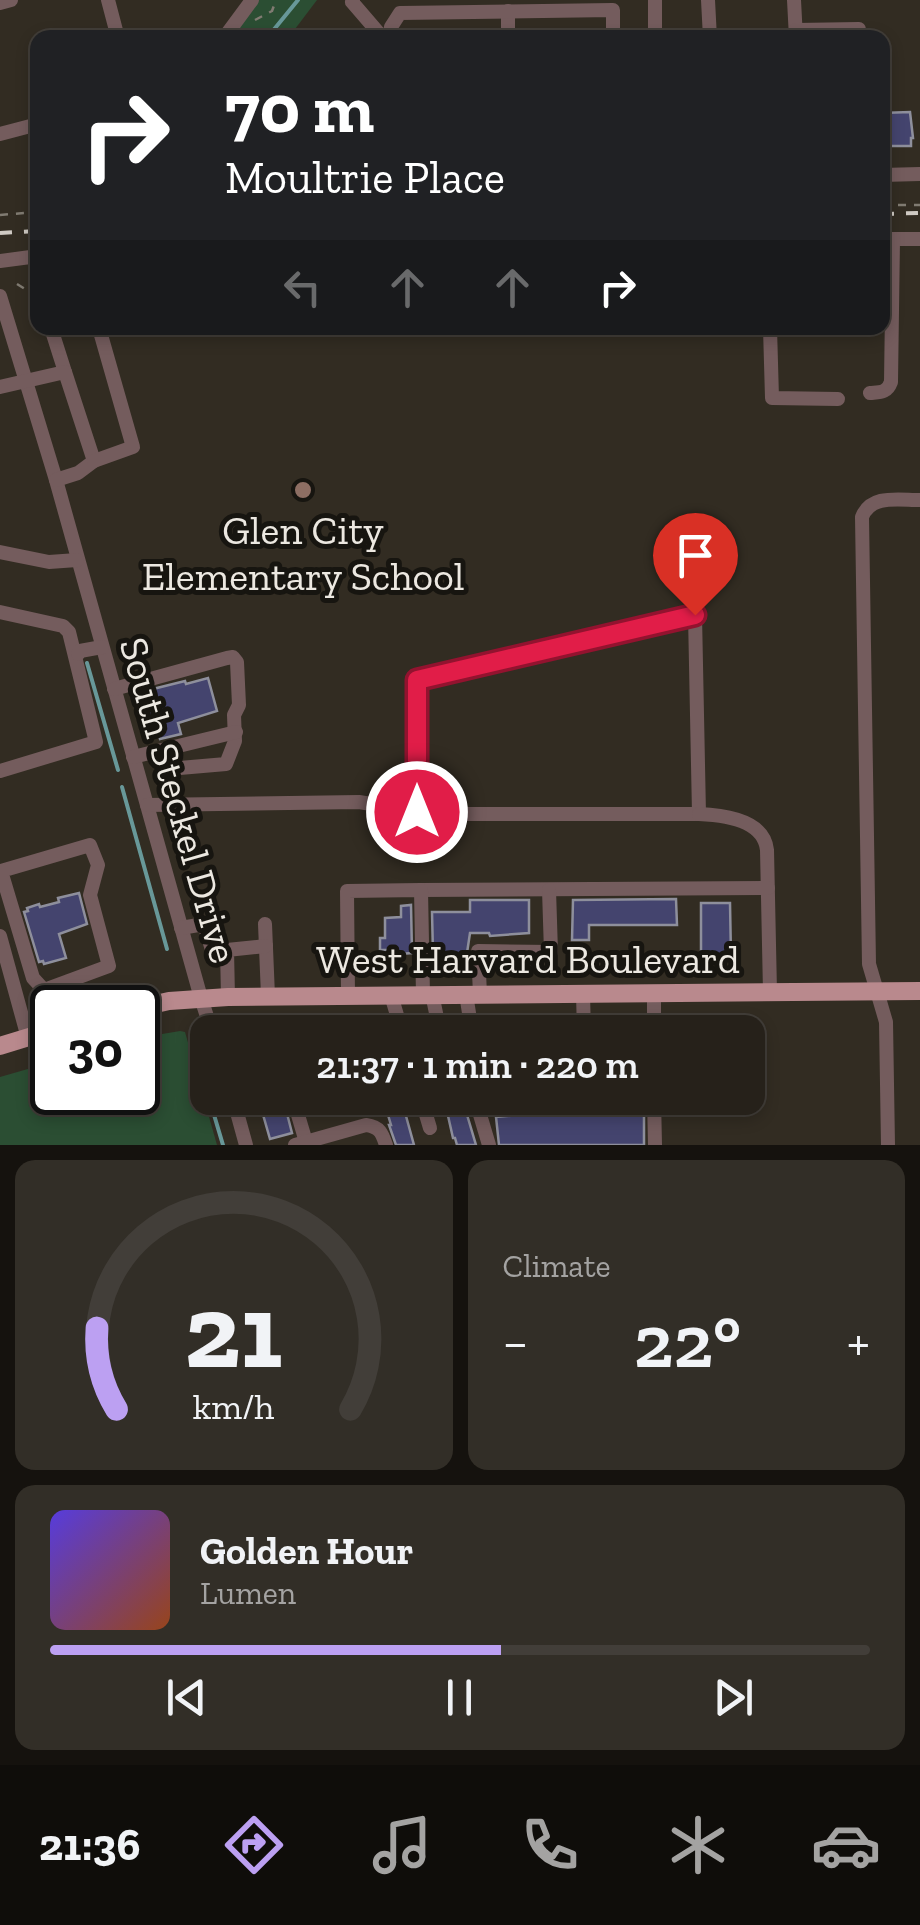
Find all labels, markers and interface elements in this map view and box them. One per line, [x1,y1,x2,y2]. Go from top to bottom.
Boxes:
text: 70 m [225,66,374,150]
icon: right [60,70,190,200]
text: Moultrie Place [225,151,505,205]
icon: left [275,260,330,315]
icon: ahead [380,260,435,315]
icon: ahead [485,260,540,315]
icon: right [590,260,645,315]
marker: Glen City Elementary School [292,479,314,501]
place label: Glen City Elementary School [142,506,464,600]
pin [653,513,738,616]
icon: arrive [668,528,723,583]
street label: South Steckel Drive [110,632,248,968]
position arrow [365,760,469,864]
street label: West Harvard Boulevard [316,935,740,983]
speed limit sign: 30 [30,985,160,1115]
text: 21:37 · 1 min · 220 m [316,1042,639,1088]
text: Climate [503,1247,611,1285]
text: 21 [185,1269,283,1394]
text: 22° [634,1296,741,1386]
text: − [503,1309,528,1375]
text: + [847,1309,870,1375]
text: km/h [193,1385,275,1428]
text: Golden Hour [200,1528,413,1574]
text: Lumen [200,1574,296,1612]
icon: previous [159,1670,214,1725]
icon: pause [432,1670,487,1725]
icon: next [706,1670,761,1725]
icon: directions [219,1810,289,1880]
icon: music [367,1810,437,1880]
icon: phone [515,1810,585,1880]
icon: climate [663,1810,733,1880]
icon: car [811,1810,881,1880]
text: 21:36 [39,1818,141,1872]

